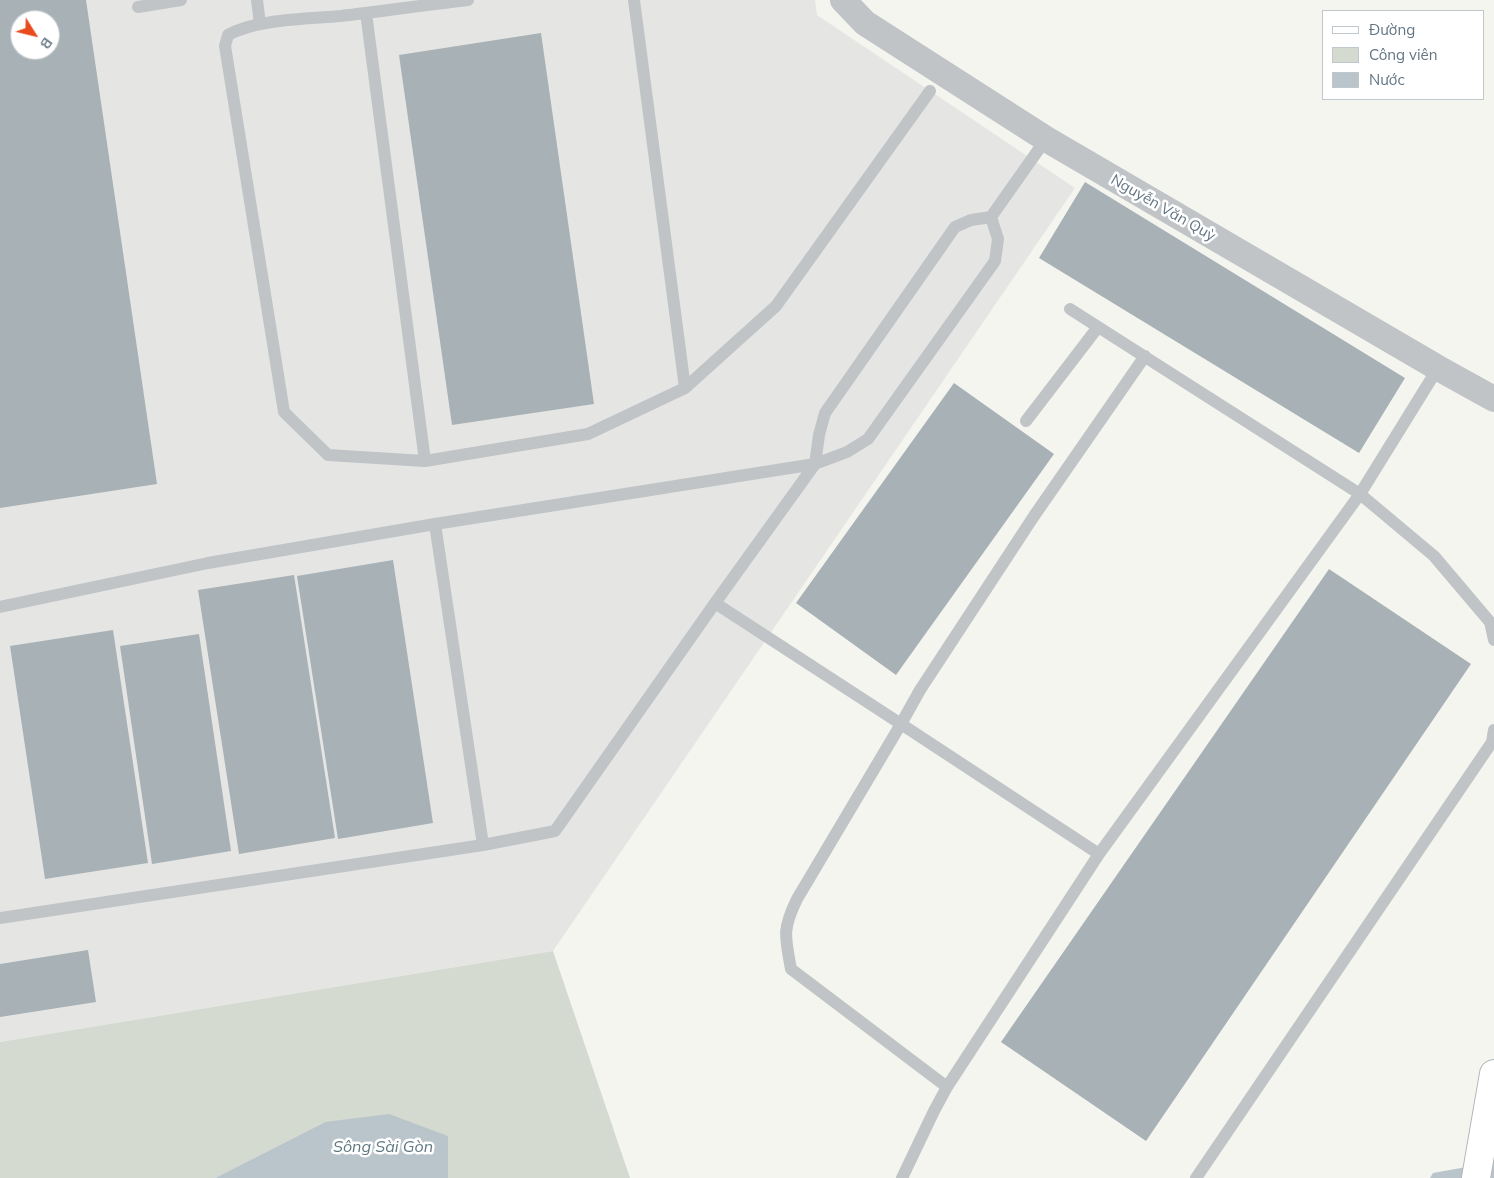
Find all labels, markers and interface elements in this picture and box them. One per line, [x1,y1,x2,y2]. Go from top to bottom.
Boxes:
north arrow [10,10,60,60]
legend [1322,10,1484,100]
text: Đường [1369,20,1415,39]
text: B [36,34,56,52]
text: Công viên [1369,45,1438,64]
text: Nước [1369,70,1405,89]
street label: Nguyễn Văn Quỳ [1107,171,1219,245]
water label: Sông Sài Gòn [333,1137,433,1157]

